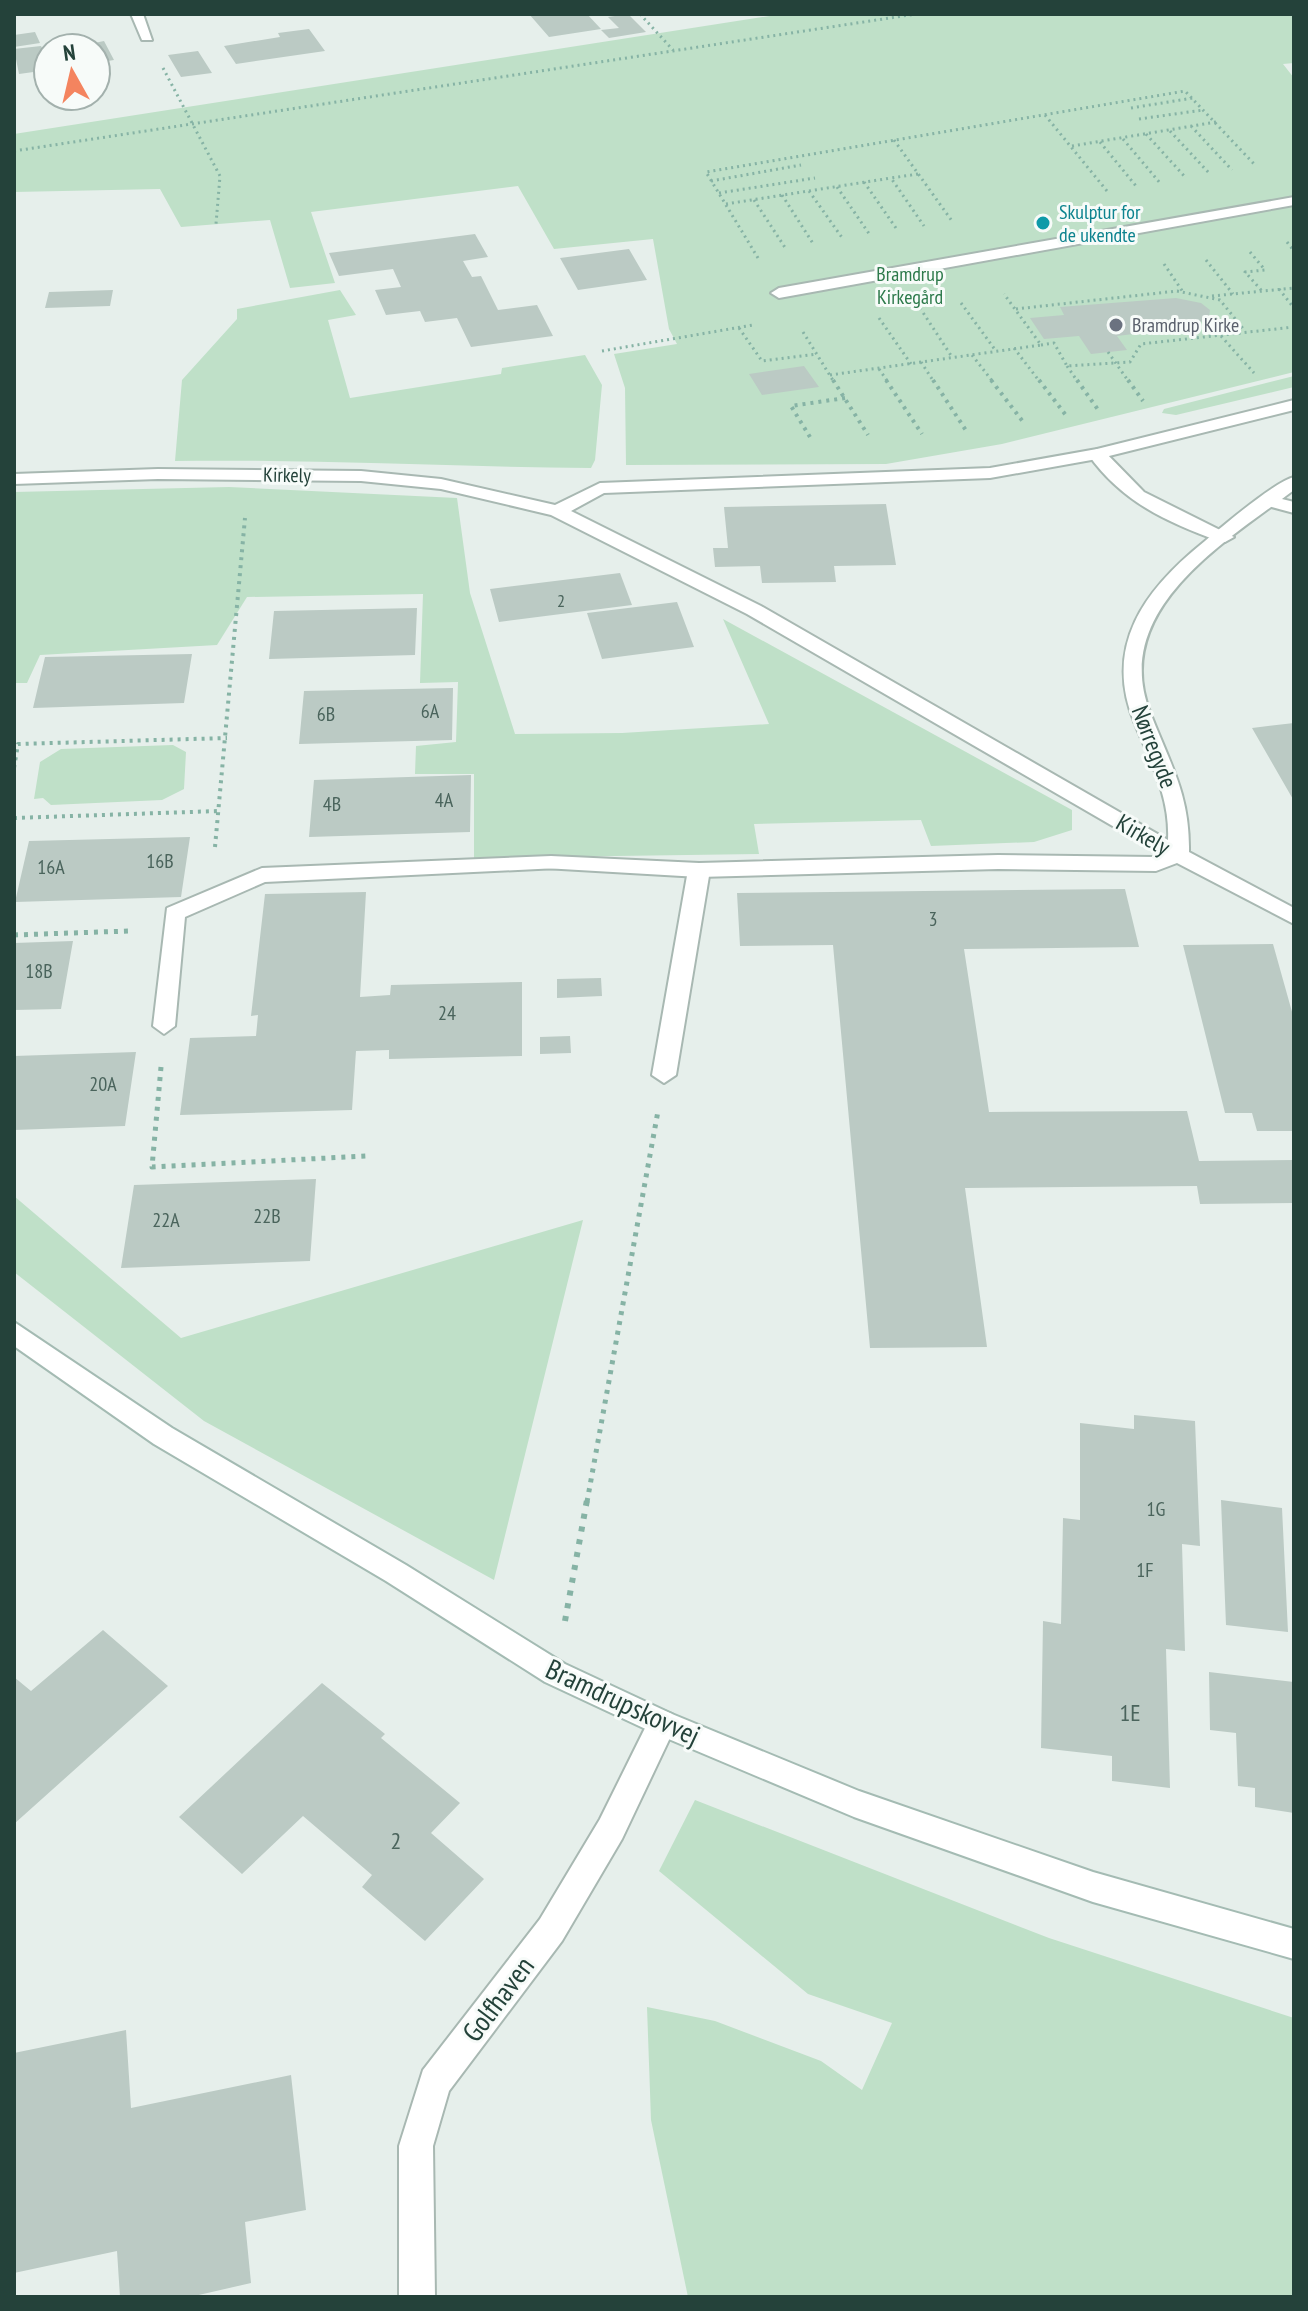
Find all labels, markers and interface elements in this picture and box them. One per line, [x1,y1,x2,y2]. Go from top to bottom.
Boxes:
north arrow [32,32,112,112]
text: N [61,38,77,67]
place label: Skulptur for de ukendte [1059,199,1141,248]
marker: Skulptur for de ukendte [1034,214,1052,232]
park label: Bramdrup Kirkegård [876,261,944,310]
place label: Bramdrup Kirke [1132,312,1239,338]
marker: Bramdrup Kirke [1107,316,1125,334]
street label: Kirkely [263,462,312,488]
house number: 2 [557,589,565,612]
house number: 6A [421,698,440,724]
house number: 6B [317,701,335,727]
street label: Nørregyde [1125,701,1184,792]
house number: 4A [435,787,454,813]
house number: 4B [323,791,341,817]
street label: Kirkely [1111,807,1176,862]
house number: 16B [146,848,174,874]
house number: 16A [37,854,65,880]
house number: 3 [929,906,938,932]
house number: 18B [25,958,53,984]
house number: 24 [438,1000,456,1026]
house number: 20A [89,1071,117,1097]
house number: 22B [253,1203,281,1229]
house number: 22A [152,1207,180,1233]
house number: 1G [1147,1496,1165,1522]
house number: 1F [1136,1557,1154,1583]
street label: Bramdrupskovvej [540,1650,706,1753]
house number: 1E [1119,1697,1141,1728]
house number: 2 [391,1825,401,1856]
street label: Golfhaven [453,1948,542,2049]

